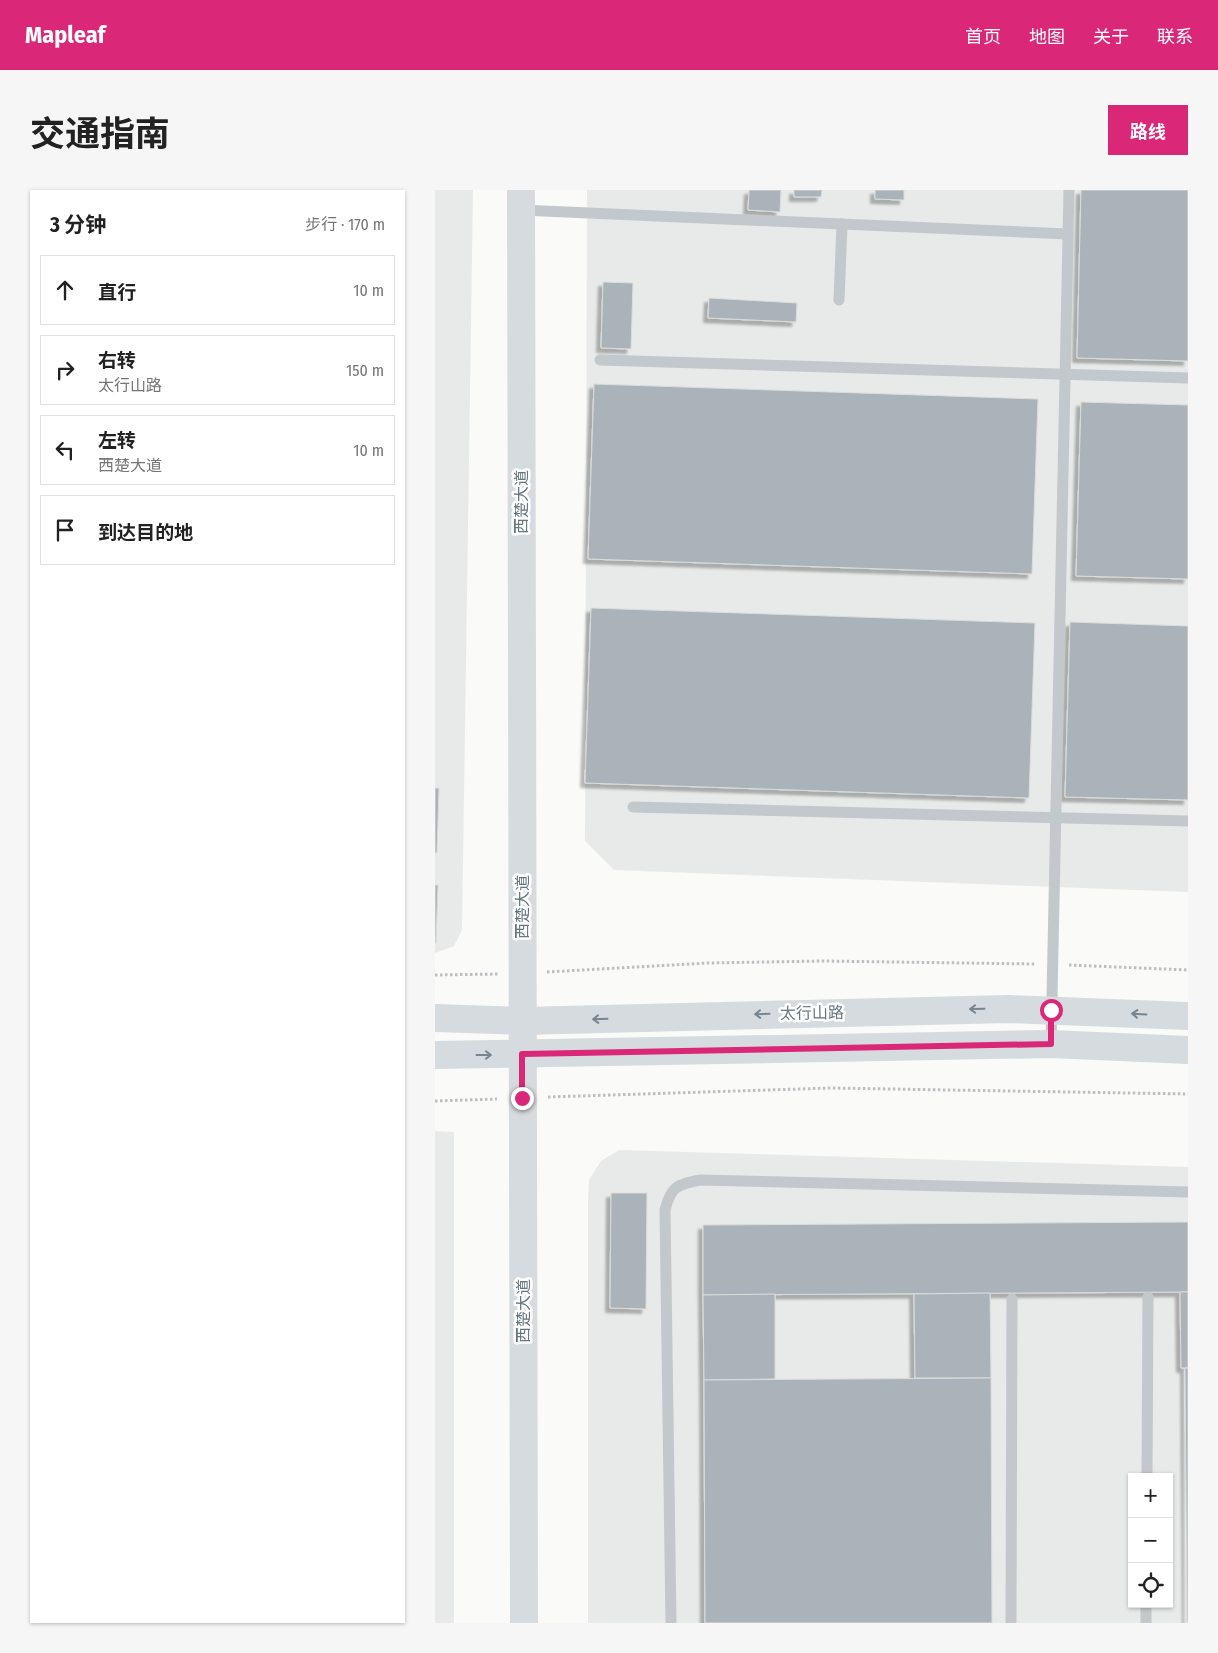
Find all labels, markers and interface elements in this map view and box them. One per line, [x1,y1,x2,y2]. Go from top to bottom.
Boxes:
text: Mapleaf [25,21,105,49]
text: 首页 [965,26,1001,48]
text: 地图 [1029,26,1065,48]
text: 关于 [1093,26,1129,48]
text: 联系 [1157,26,1193,48]
button: 路线 [1108,105,1188,155]
text: 交通指南 [30,113,170,155]
text: 3 分钟 [50,212,106,238]
text: 步行 · 170 m [305,215,385,234]
icon: ahead [51,276,79,304]
text: 直行 [98,281,136,304]
text: 10 m [353,281,384,300]
text: 右转 [98,349,136,372]
icon: right [51,356,79,384]
text: 150 m [346,361,384,380]
text: 太行山路 [98,376,162,395]
text: 左转 [98,429,136,452]
icon: left [51,436,79,464]
text: 10 m [353,441,384,460]
text: 西楚大道 [98,456,162,475]
street label: 西楚大道 [512,470,531,534]
icon: arrive [51,516,79,544]
text: 到达目的地 [98,521,193,544]
street label: 西楚大道 [513,875,532,939]
route start [1040,999,1063,1022]
street label: 太行山路 [780,1003,844,1023]
one-way arrow [969,1005,985,1014]
one-way arrow [754,1009,770,1019]
one-way arrow [1132,1009,1148,1018]
one-way arrow [592,1014,608,1024]
one-way arrow [475,1050,491,1060]
route end [511,1087,534,1110]
street label: 西楚大道 [514,1279,533,1343]
map controls [1128,1473,1173,1608]
button: + [1128,1473,1173,1518]
button: − [1128,1518,1173,1563]
button: locate [1128,1563,1173,1608]

